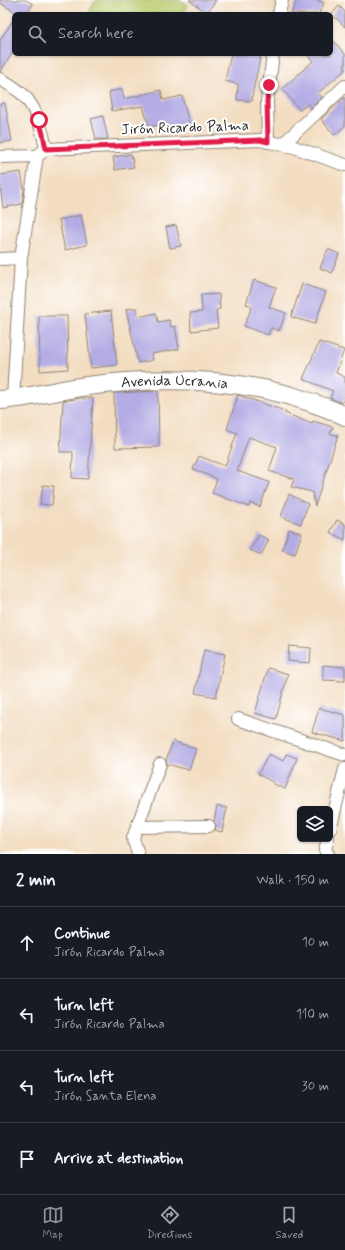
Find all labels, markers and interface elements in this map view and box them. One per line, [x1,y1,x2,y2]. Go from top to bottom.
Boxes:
search box [12,12,333,56]
icon: search [26,23,48,45]
text: Search here [58,24,134,44]
route end [260,76,278,94]
route start [30,111,48,129]
street label: Jirón Ricardo Palma [121,116,249,140]
street label: Avenida Ucrania [120,371,229,394]
map controls [297,806,333,842]
button: layers [297,806,333,842]
text: 2 min [16,869,56,891]
text: Walk · 150 m [256,872,329,889]
text: Continue [54,924,110,944]
icon: ahead [16,932,38,954]
text: 10 m [302,934,329,951]
text: Jirón Ricardo Palma [54,944,165,961]
text: Turn left [54,996,114,1016]
icon: left [16,1004,38,1026]
text: 110 m [296,1006,329,1023]
text: Jirón Ricardo Palma [54,1016,165,1033]
text: Turn left [54,1068,114,1088]
icon: left [16,1076,38,1098]
text: 30 m [302,1078,329,1095]
text: Jirón Santa Elena [54,1088,157,1105]
icon: arrive [16,1148,38,1170]
text: Arrive at destination [54,1149,183,1169]
tab: Map [42,1204,64,1242]
tab: Directions [147,1204,192,1242]
tab: Saved [276,1204,303,1242]

